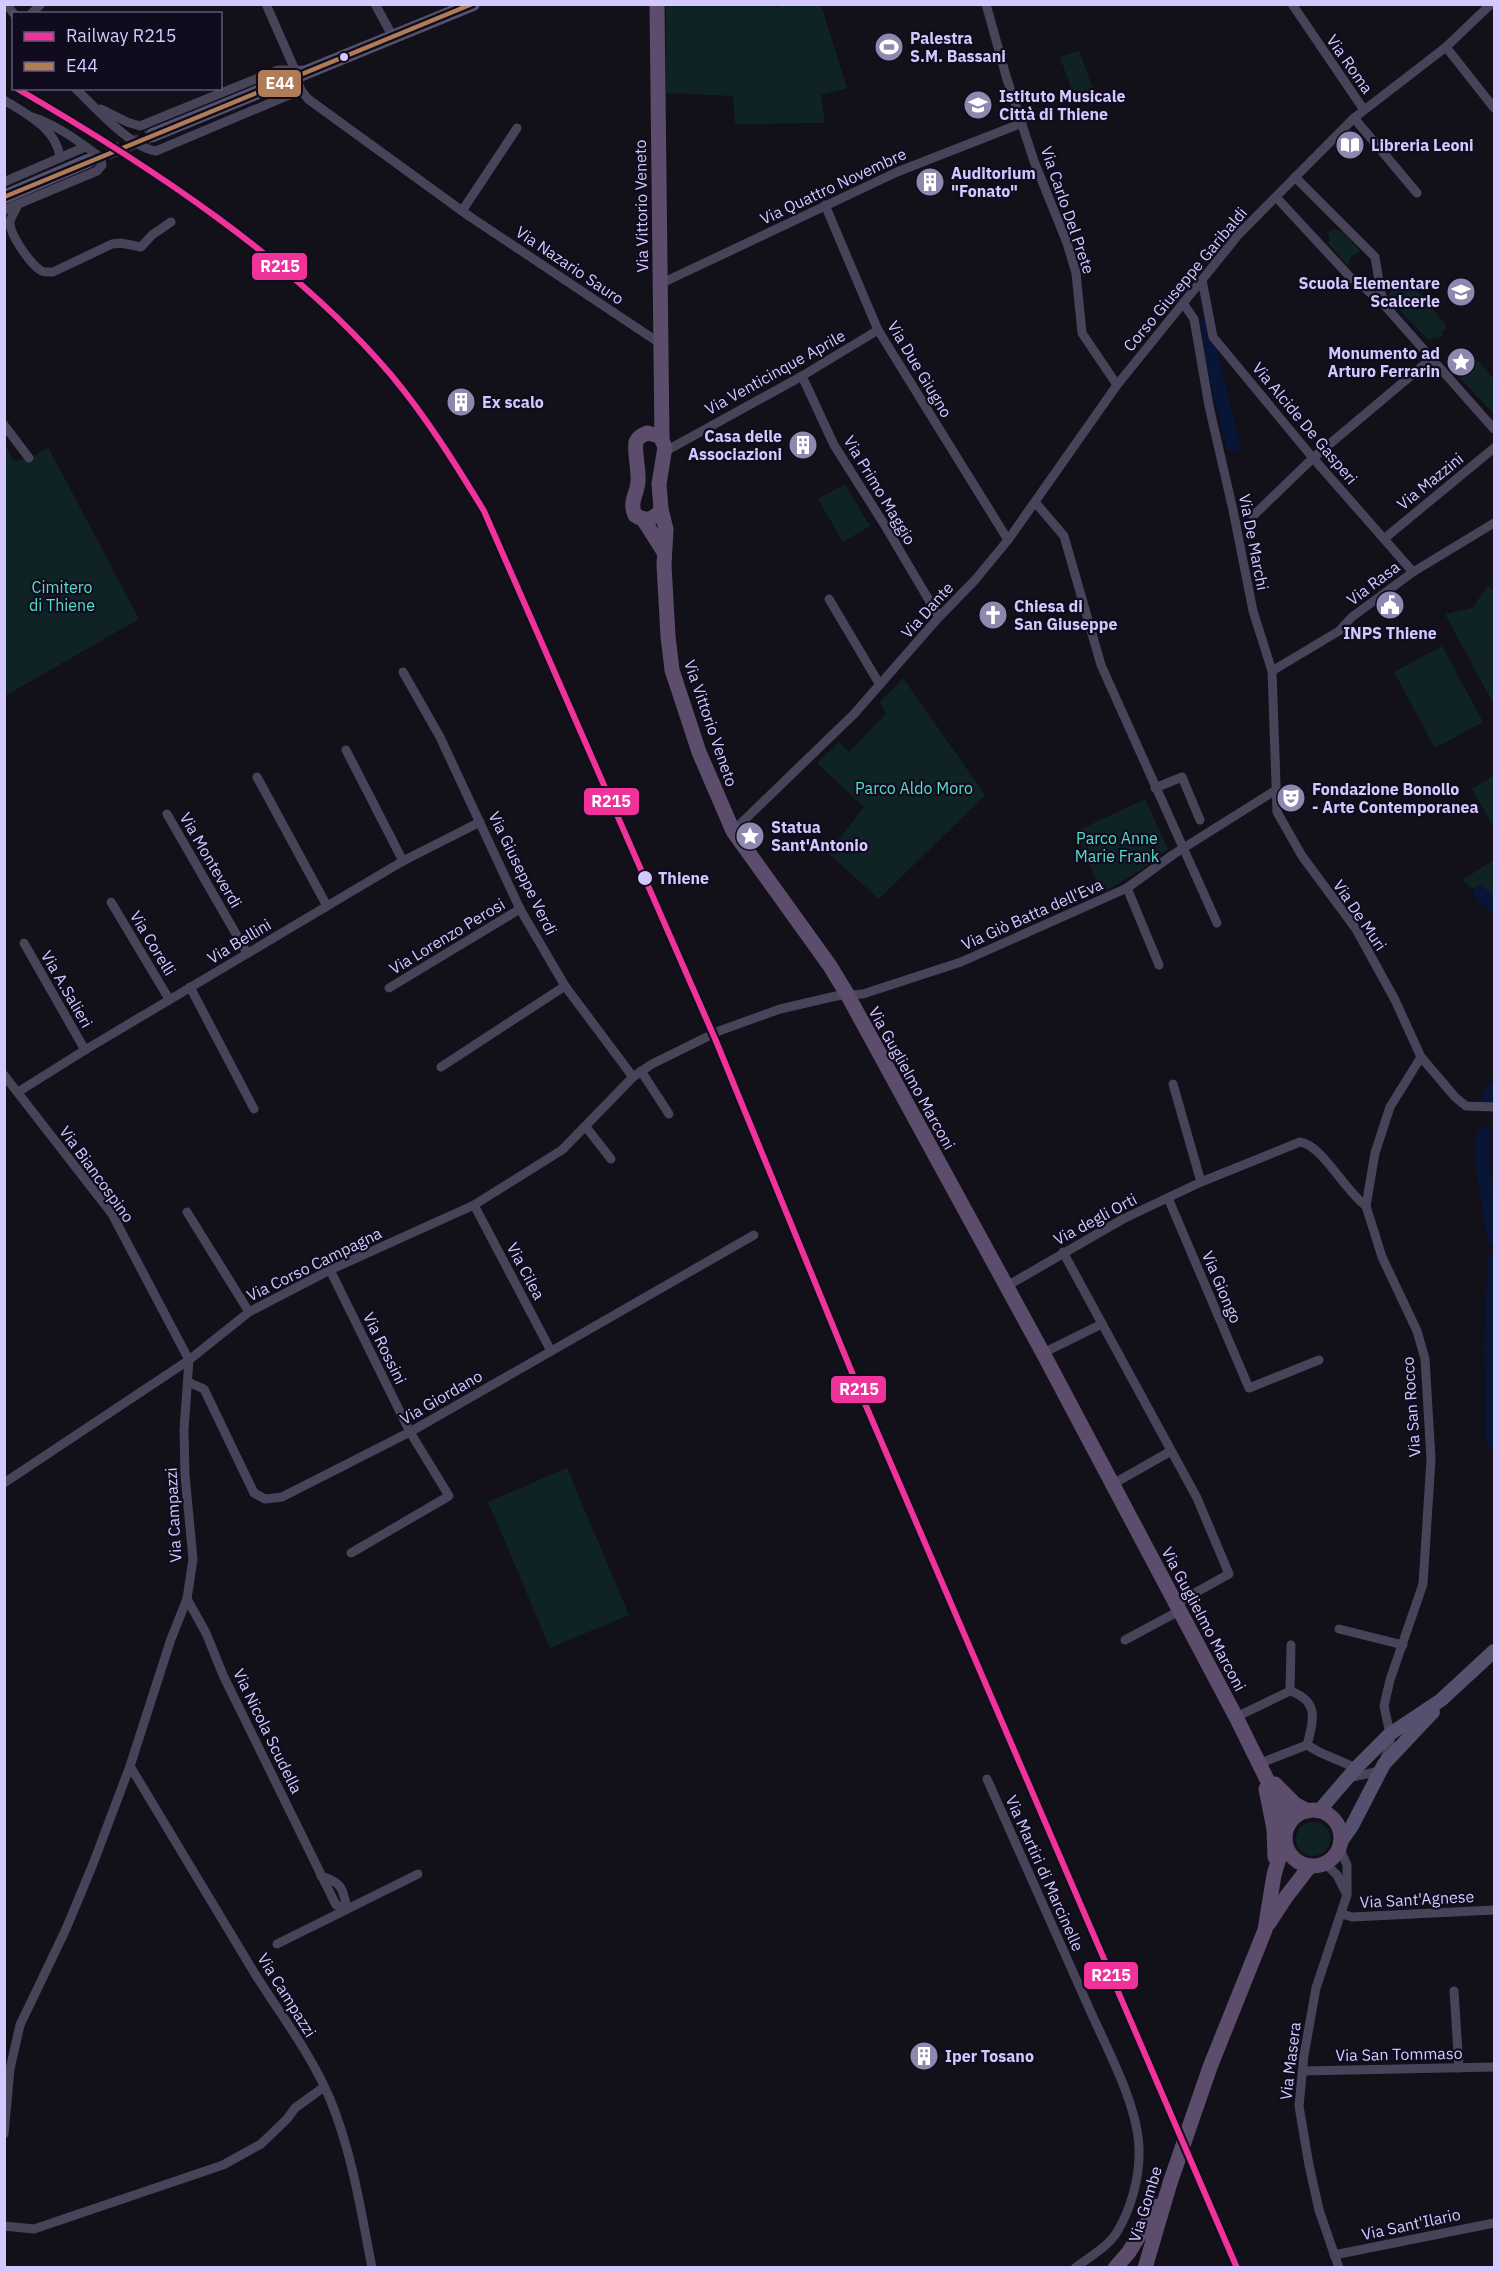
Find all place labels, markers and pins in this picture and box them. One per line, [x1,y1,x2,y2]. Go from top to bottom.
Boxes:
place label: Palestra S.M. Bassani [910,28,1006,66]
sports icon: Palestra S.M. Bassani [873,31,905,63]
unlabelled marker [338,51,350,63]
place label: Istituto Musicale Città di Thiene [999,86,1126,124]
school or university icon: Istituto Musicale Città di Thiene [962,89,994,121]
library icon: Libreria Leoni [1334,129,1366,161]
place label: Libreria Leoni [1371,135,1474,155]
place label: Auditorium "Fonato" [951,163,1036,201]
building icon: Auditorium "Fonato" [914,166,946,198]
place label: Scuola Elementare Scalcerle [1298,273,1440,311]
school or university icon: Scuola Elementare Scalcerle [1445,276,1477,308]
place label: Monumento ad Arturo Ferrarin [1327,343,1440,381]
place icon: Monumento ad Arturo Ferrarin [1445,346,1477,378]
building icon: Ex scalo [445,386,477,418]
place label: Ex scalo [482,392,544,412]
place label: Casa delle Associazioni [688,426,782,464]
building icon: Casa delle Associazioni [787,429,819,461]
public building icon: INPS Thiene [1374,589,1406,621]
place label: Chiesa di San Giuseppe [1014,596,1118,634]
church icon: Chiesa di San Giuseppe [977,599,1009,631]
place label: INPS Thiene [1343,623,1437,643]
place label: Fondazione Bonollo - Arte Contemporanea [1312,779,1479,817]
theatre icon: Fondazione Bonollo - Arte Contemporanea [1275,782,1307,814]
place label: Statua Sant'Antonio [771,817,868,855]
place icon: Statua Sant'Antonio [734,820,766,852]
place label: Thiene [658,868,709,888]
marker: Thiene [636,869,654,887]
building icon: Iper Tosano [908,2040,940,2072]
place label: Iper Tosano [945,2046,1034,2066]

